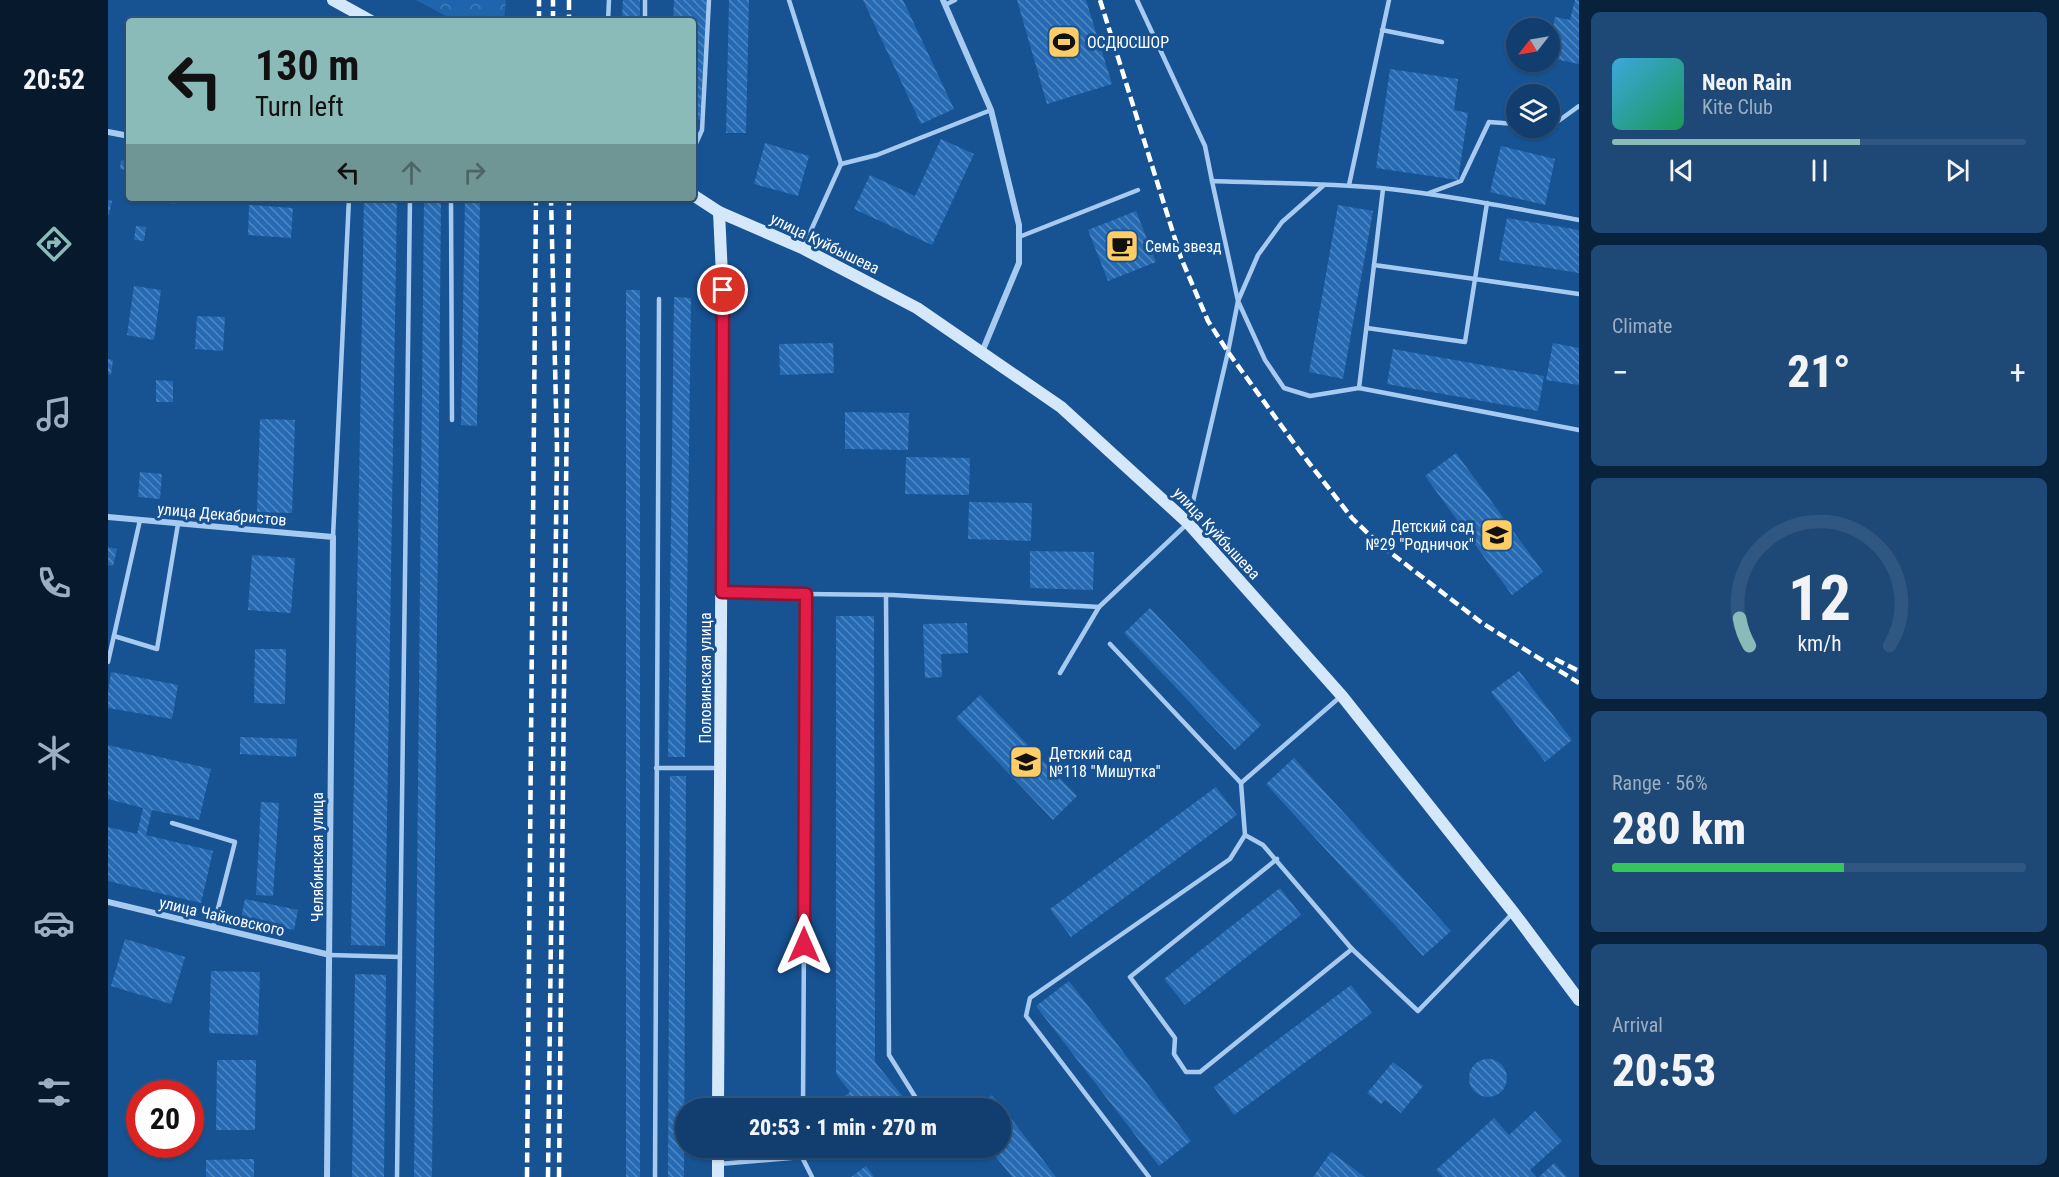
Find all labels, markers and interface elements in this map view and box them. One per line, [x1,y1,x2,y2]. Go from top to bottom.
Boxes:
north arrow [1506,18,1560,72]
map controls [1506,18,1560,138]
sports icon: ОСДЮСШОР [1046,24,1082,60]
place label: ОСДЮСШОР [1087,33,1169,52]
text: 130 m [255,41,360,90]
icon: left [156,42,234,120]
text: 20:52 [23,64,85,96]
text: Neon Rain [1702,70,1792,95]
button: layers [1506,84,1560,138]
text: Turn left [255,91,344,123]
text: Kite Club [1702,95,1773,119]
icon: previous [1665,154,1698,187]
icon: pause [1803,154,1836,187]
icon: next [1941,154,1974,187]
icon: left [332,156,365,189]
icon: ahead [395,156,428,189]
icon: right [458,156,491,189]
street label: улица Куйбышева [767,209,882,278]
icon: directions [33,223,75,265]
cafe icon: Семь звезд [1104,228,1140,264]
place label: Семь звезд [1145,237,1222,256]
pin [697,264,748,315]
icon: arrive [706,273,739,306]
text: Climate [1612,314,1672,338]
text: 21° [1787,345,1851,398]
text: − [1612,353,1629,392]
text: + [2010,353,2026,392]
icon: music [33,393,75,435]
street label: улица Куйбышева [1169,483,1264,583]
street label: улица Декабристов [157,499,287,530]
place label: Детский сад №29 "Родничок" [1366,517,1474,554]
school or university icon: Детский сад №29 "Родничок" [1479,517,1515,553]
icon: phone [33,562,75,604]
text: 12 [1787,562,1851,635]
street label: Половинская улица [696,612,715,744]
text: km/h [1797,631,1841,656]
icon: climate [33,732,75,774]
school or university icon: Детский сад №118 "Мишутка" [1008,744,1044,780]
place label: Детский сад №118 "Мишутка" [1049,744,1161,781]
text: Range · 56% [1612,771,1708,795]
street label: Челябинская улица [308,792,327,922]
text: 280 km [1612,802,1746,855]
street label: улица Чайковского [157,893,286,940]
icon: car [33,902,75,944]
position arrow [772,913,836,977]
text: Arrival [1612,1013,1663,1037]
text: 20:53 [1612,1044,1716,1097]
icon: filters [33,1071,75,1113]
speed limit sign: 20 [126,1080,204,1158]
text: 20:53 · 1 min · 270 m [749,1115,937,1140]

